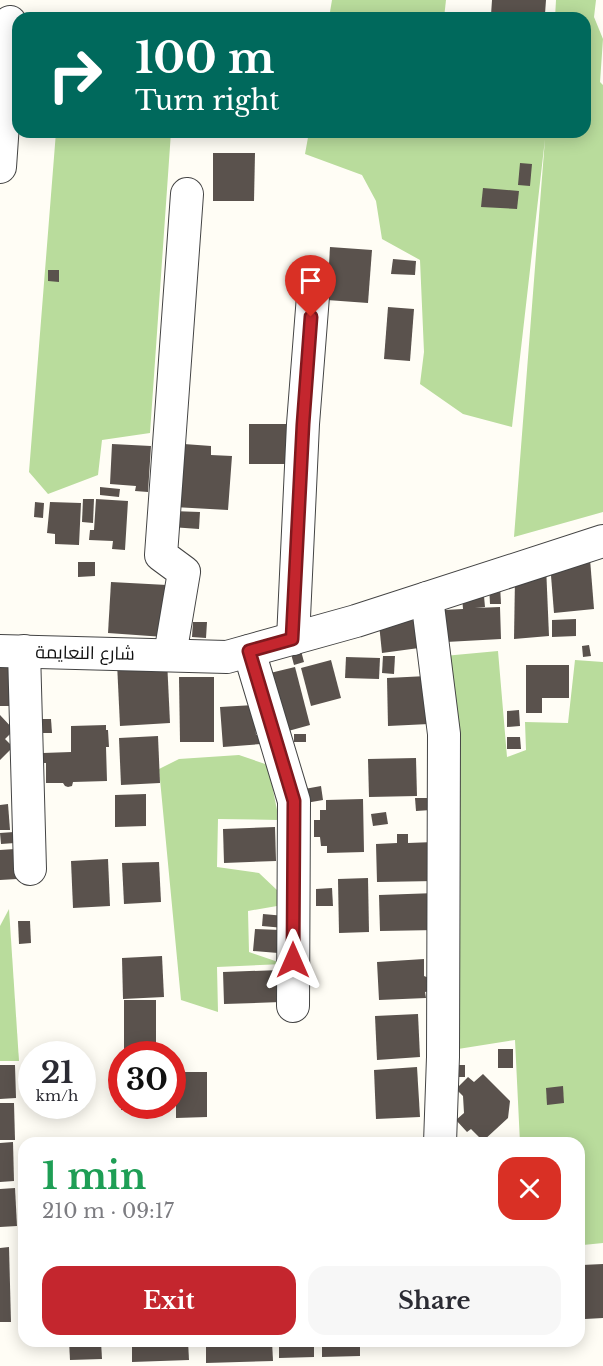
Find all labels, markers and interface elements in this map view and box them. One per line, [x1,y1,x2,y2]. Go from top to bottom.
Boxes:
text: 100 m [135,32,274,84]
icon: right [36,36,114,114]
text: Turn right [135,84,279,117]
pin [285,255,336,317]
icon: arrive [294,264,327,297]
street label: شارع النعايمة [35,641,135,666]
position arrow [261,928,325,992]
speed limit sign: 30 [108,1041,186,1119]
text: 21 [41,1054,73,1091]
text: km/h [36,1086,78,1105]
text: 1 min [42,1154,146,1199]
button: close [498,1157,561,1220]
text: 210 m · 09:17 [42,1199,174,1223]
button: Exit [42,1266,296,1335]
button: Share [308,1266,561,1335]

